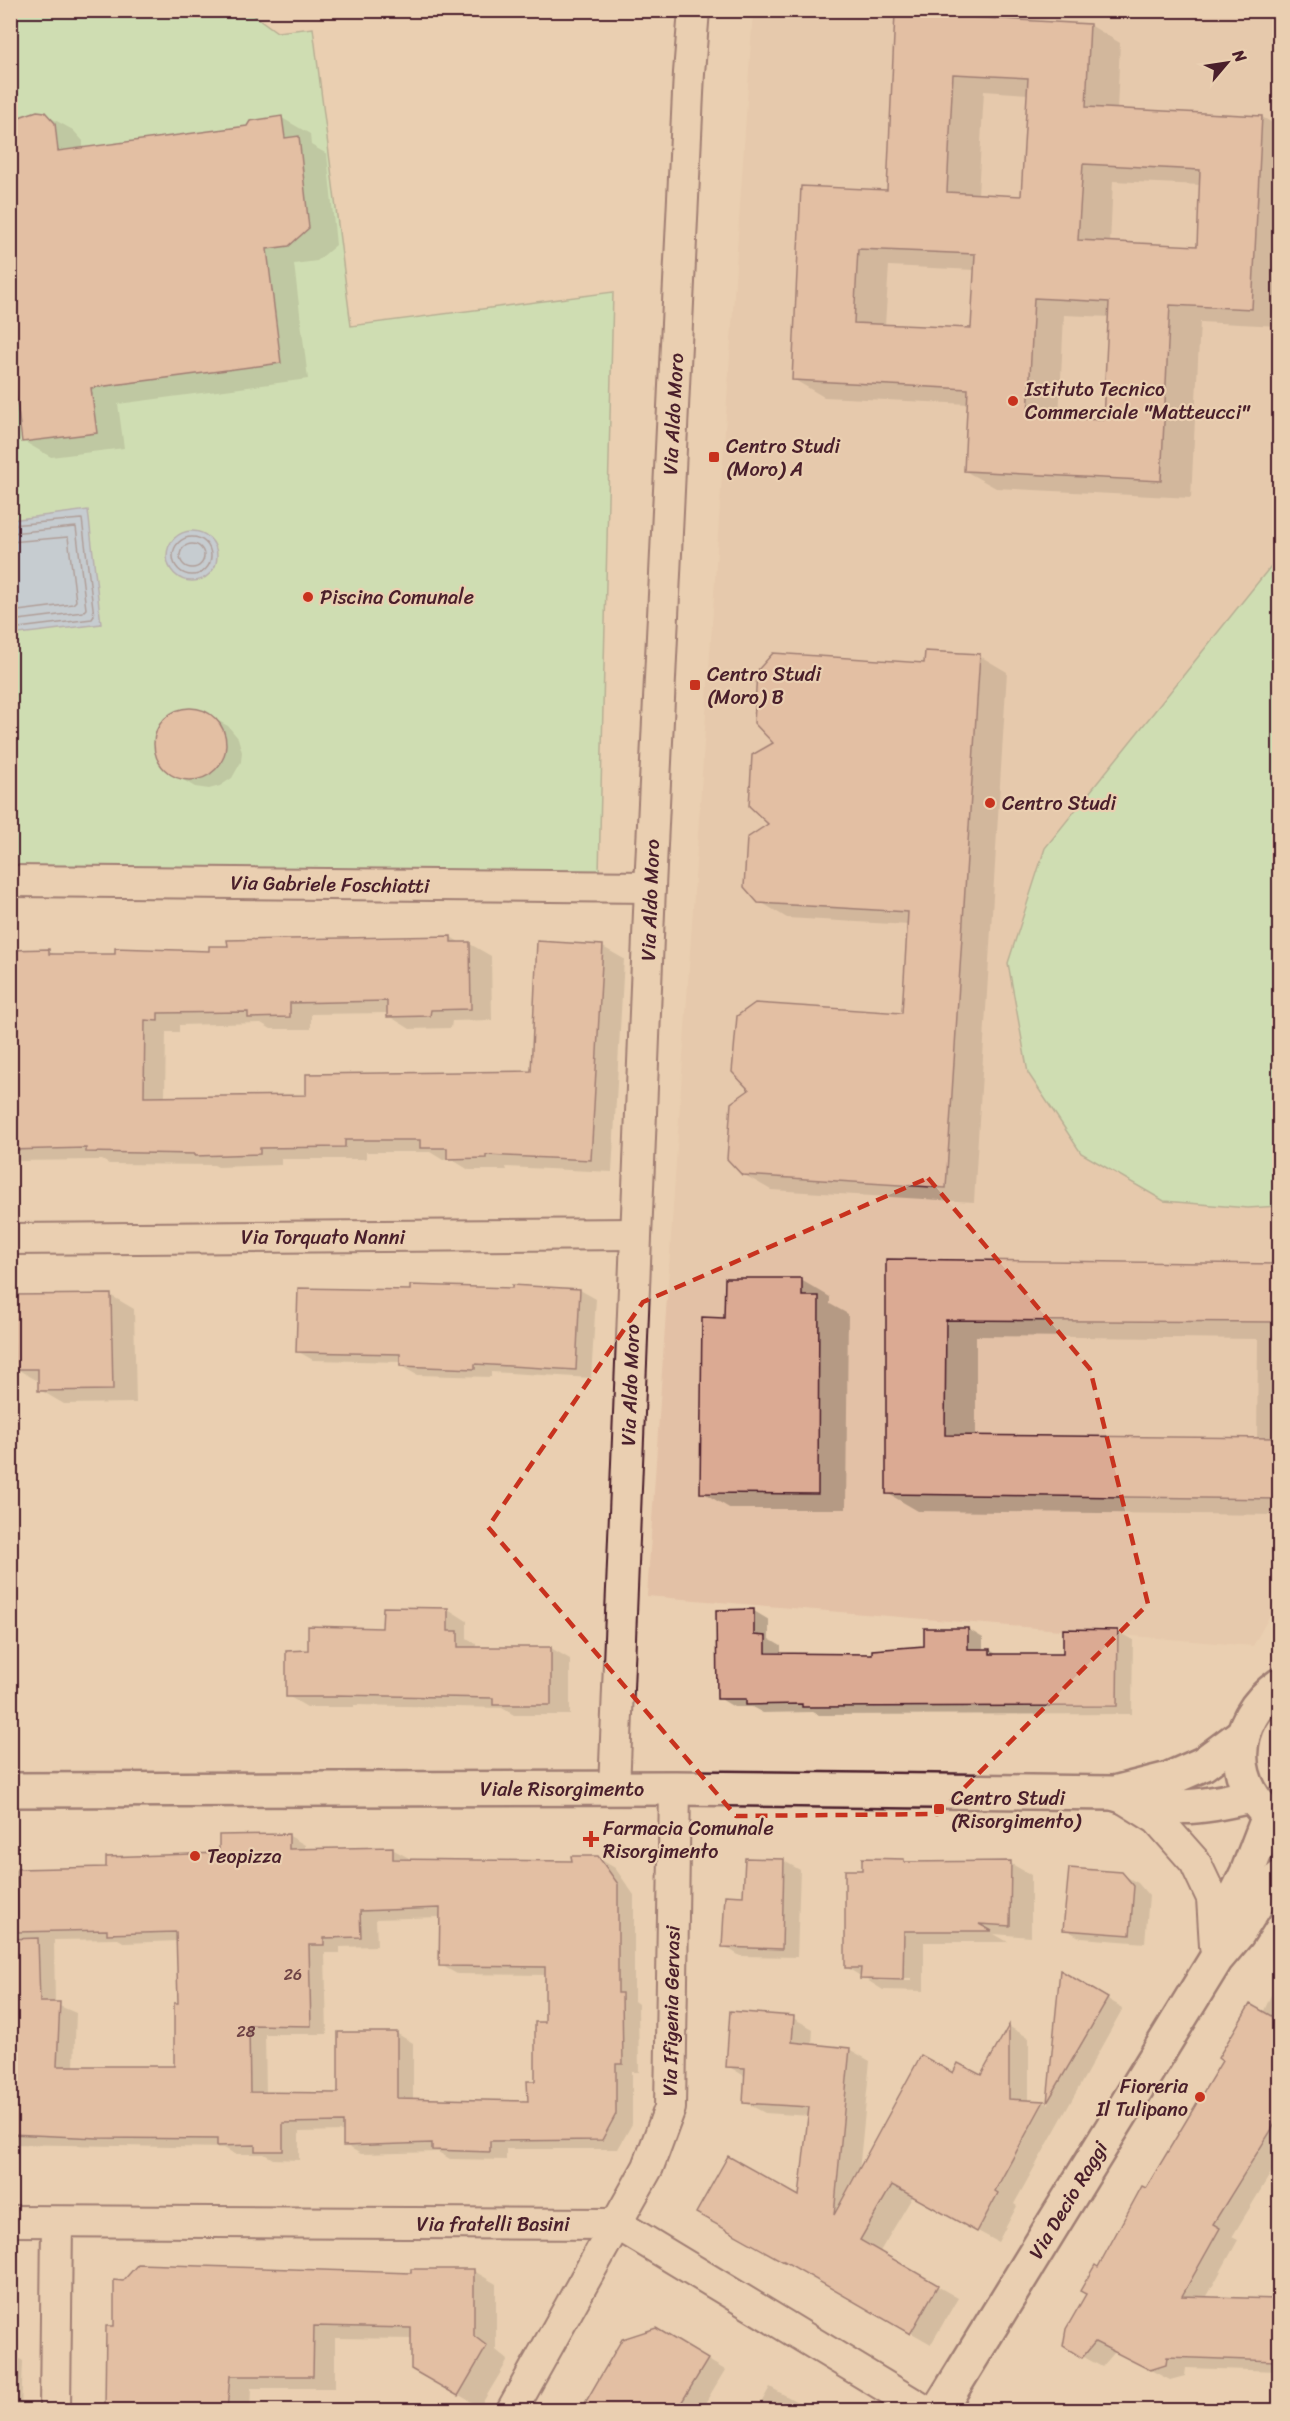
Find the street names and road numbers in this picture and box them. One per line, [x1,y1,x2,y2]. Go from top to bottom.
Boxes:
street label: Via Aldo Moro [653,352,694,476]
street label: Via Aldo Moro [631,838,670,962]
street label: Via Gabriele Foschiatti [230,865,431,904]
street label: Via Torquato Nanni [241,1220,407,1255]
street label: Via Aldo Moro [611,1323,650,1447]
street label: Viale Risorgimento [480,1772,644,1807]
street label: Via Ifigenia Gervasi [653,1924,691,2097]
street label: Via Decio Raggi [1019,2133,1118,2266]
street label: Via fratelli Basini [417,2207,571,2242]

